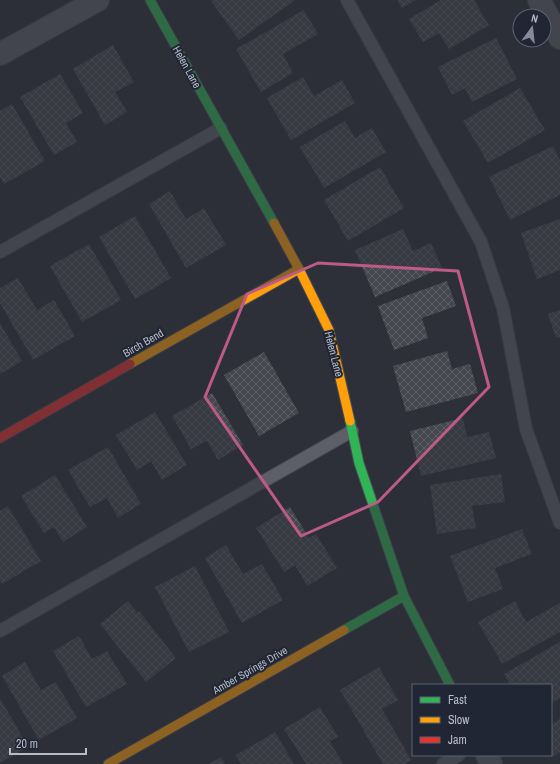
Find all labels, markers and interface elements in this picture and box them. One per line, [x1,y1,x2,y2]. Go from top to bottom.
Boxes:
north arrow [512,8,552,48]
text: N [530,11,540,26]
street label: Helen Lane [170,43,204,91]
street label: Birch Bend [120,326,166,360]
street label: Helen Lane [322,330,346,378]
street label: Amber Springs Drive [209,643,290,698]
legend [412,684,552,756]
text: Fast [448,692,467,708]
text: Slow [448,712,470,728]
scale bar [10,730,86,756]
text: Jam [448,732,467,748]
text: 20 m [16,736,38,752]

